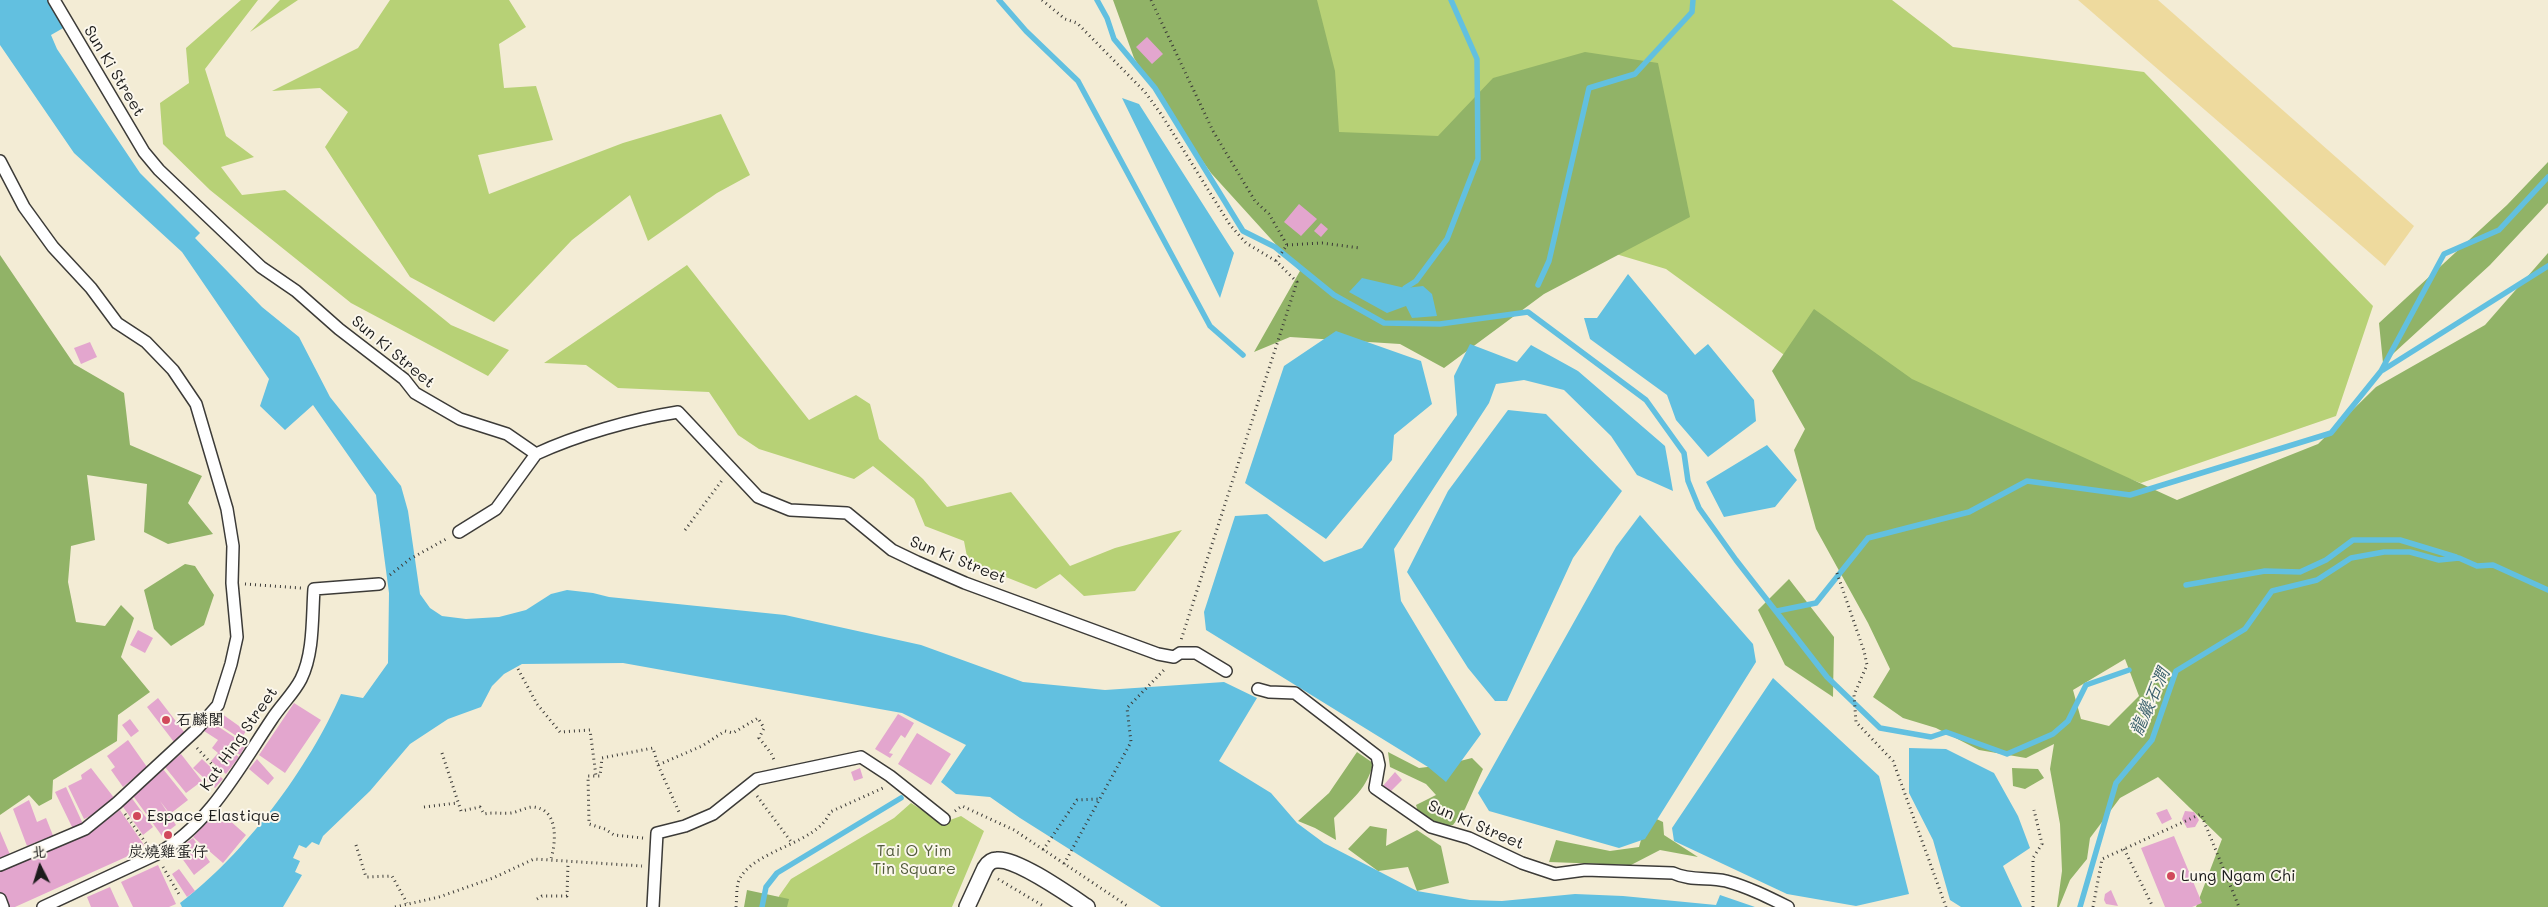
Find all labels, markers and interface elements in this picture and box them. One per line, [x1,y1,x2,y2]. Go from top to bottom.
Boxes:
street label: Sun Ki Street [79,22,149,120]
street label: Sun Ki Street [348,312,438,392]
street label: Sun Ki Street [907,532,1009,588]
water label: 龍巖石澗 [2125,665,2175,739]
street label: Kat Hing Street [196,683,282,795]
place label: 石麟閣 [176,710,224,730]
marker: 石麟閣 [160,714,172,726]
street label: Sun Ki Street [1425,796,1527,854]
place label: Espace Elastique [147,806,280,826]
marker: Espace Elastique [131,810,143,822]
marker: 炭燒雞蛋仔 [162,829,174,841]
text: 北 [31,841,46,862]
park label: Tai O Yim Tin Square [872,841,956,879]
north arrow [15,842,65,892]
place label: 炭燒雞蛋仔 [128,842,208,862]
place label: Lung Ngam Chi [2181,866,2296,886]
marker: Lung Ngam Chi [2165,870,2177,882]

